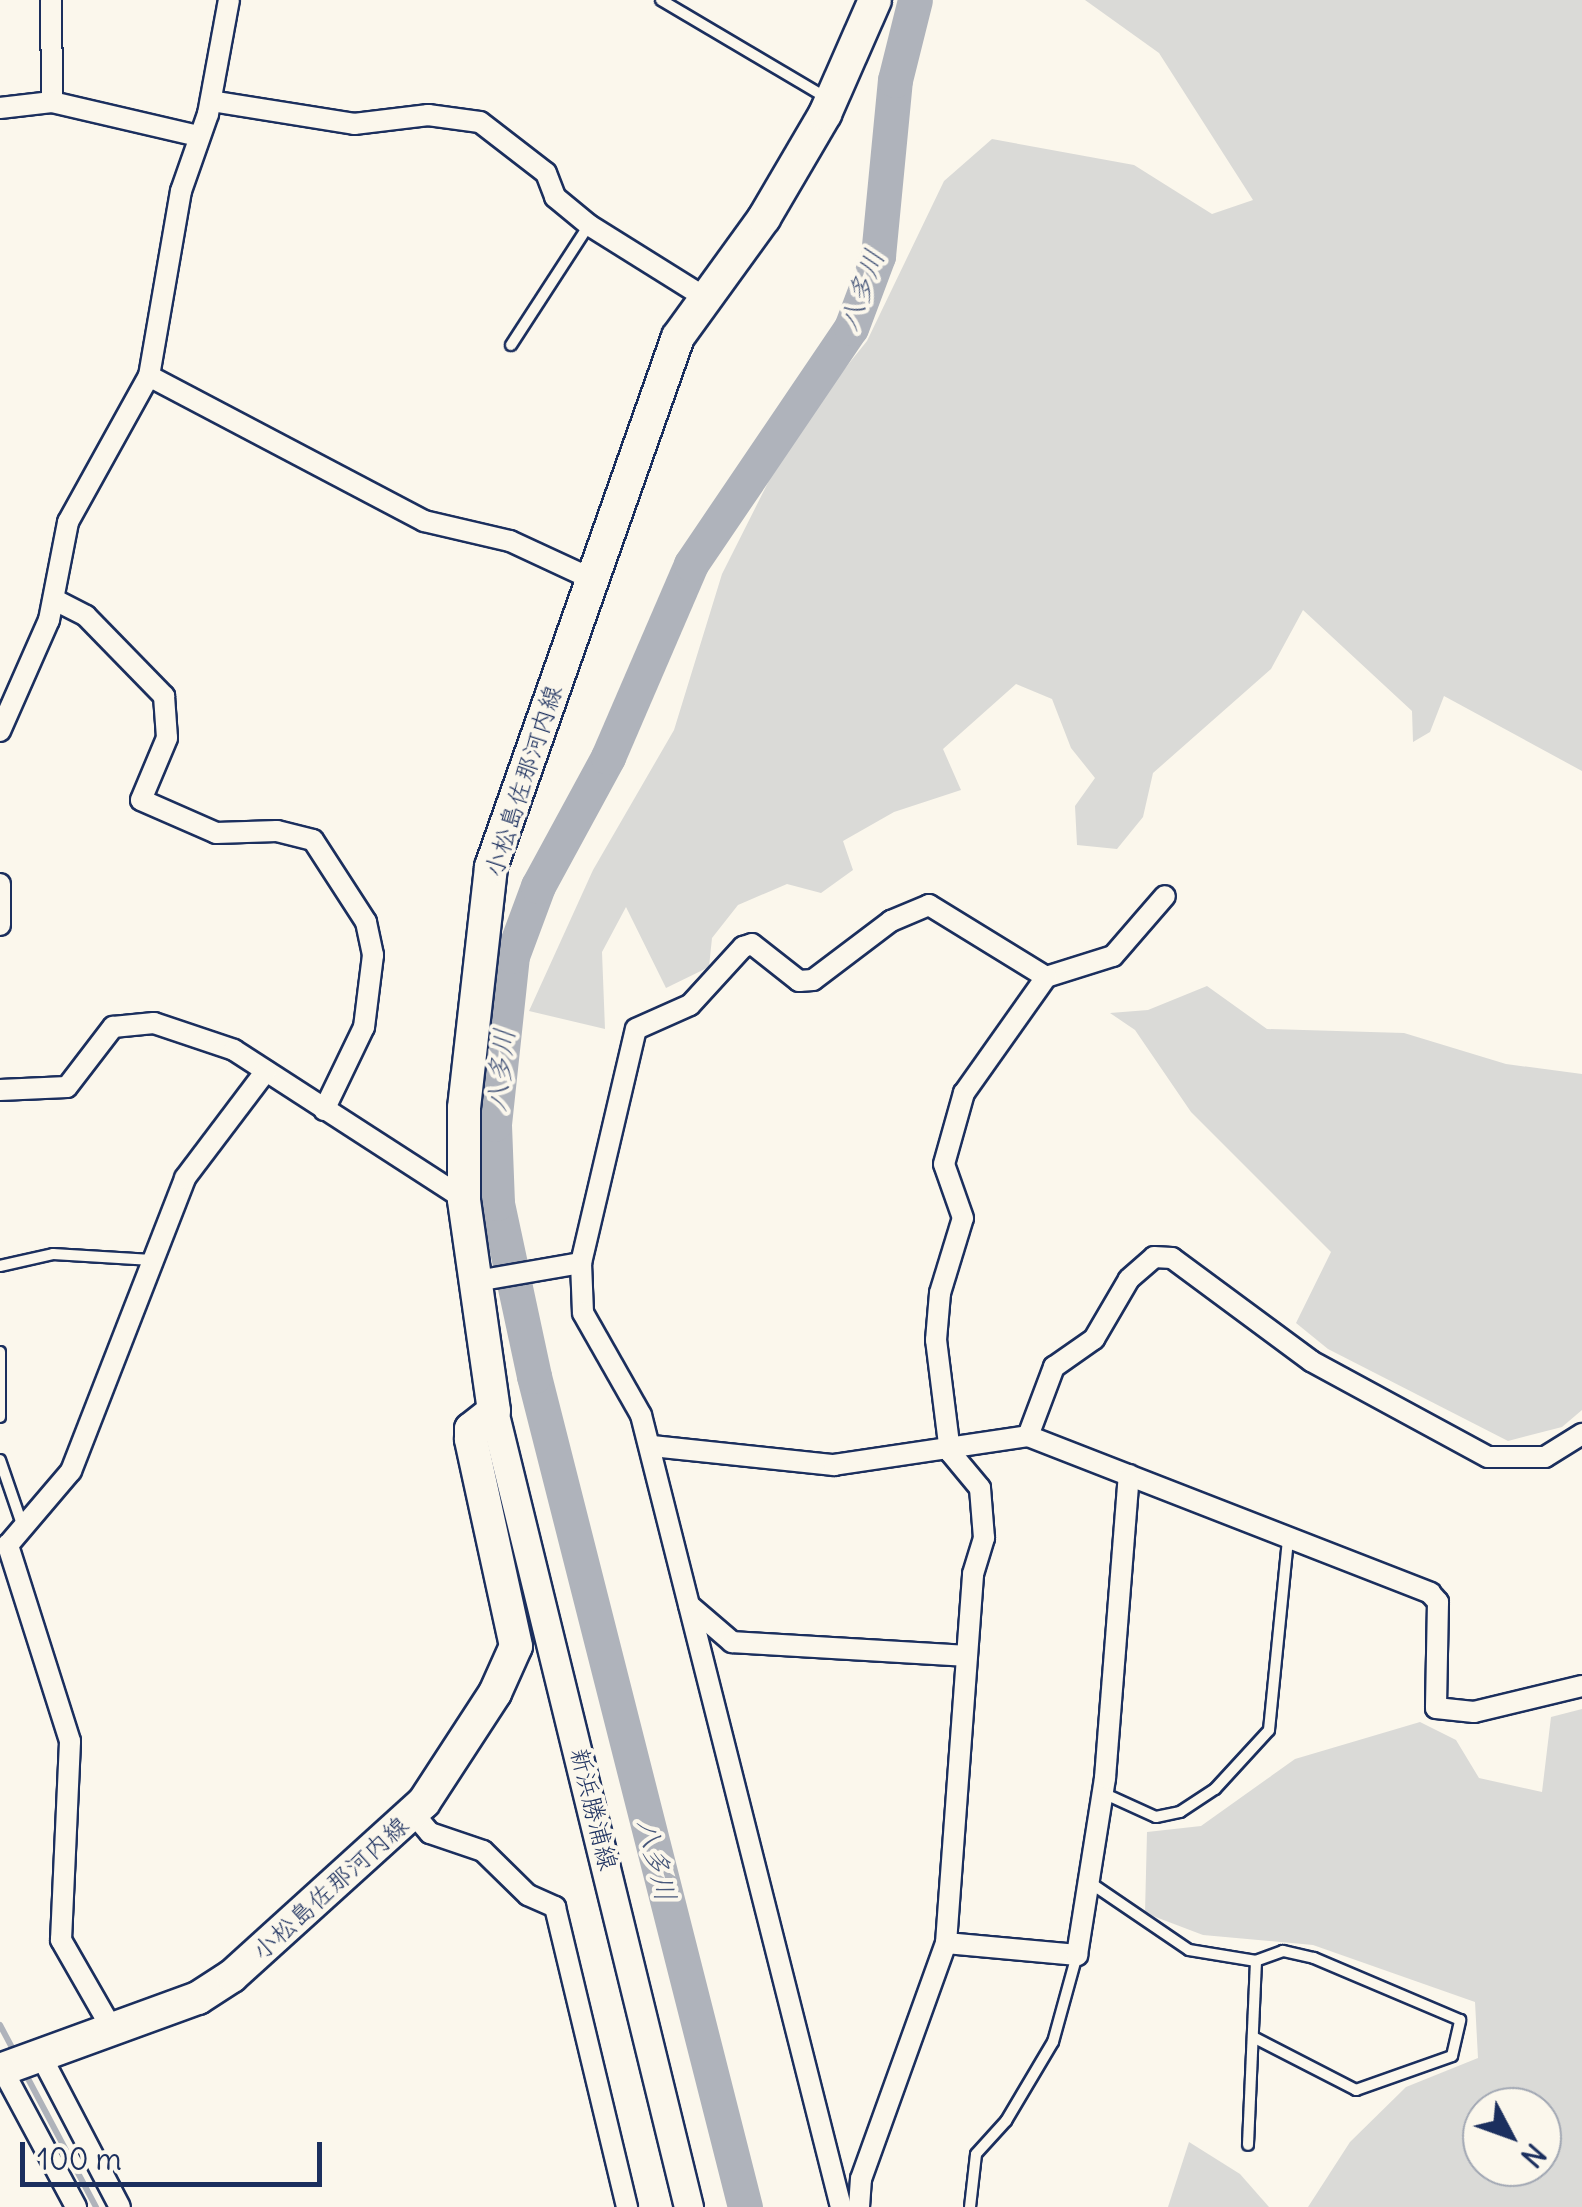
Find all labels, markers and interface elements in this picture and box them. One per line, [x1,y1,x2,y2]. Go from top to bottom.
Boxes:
water label: 八多川 [831,245,891,335]
street label: 小松島佐那河内線 [478,681,568,881]
water label: 八多川 [479,1026,521,1114]
street label: 新浜勝浦線 [564,1745,624,1873]
street label: 小松島佐那河内線 [246,1810,414,1966]
water label: 八多川 [631,1815,683,1905]
north arrow [1462,2087,1562,2187]
scale bar [25,2122,328,2184]
text: N [1513,2136,1553,2174]
text: 100 m [37,2140,122,2178]

